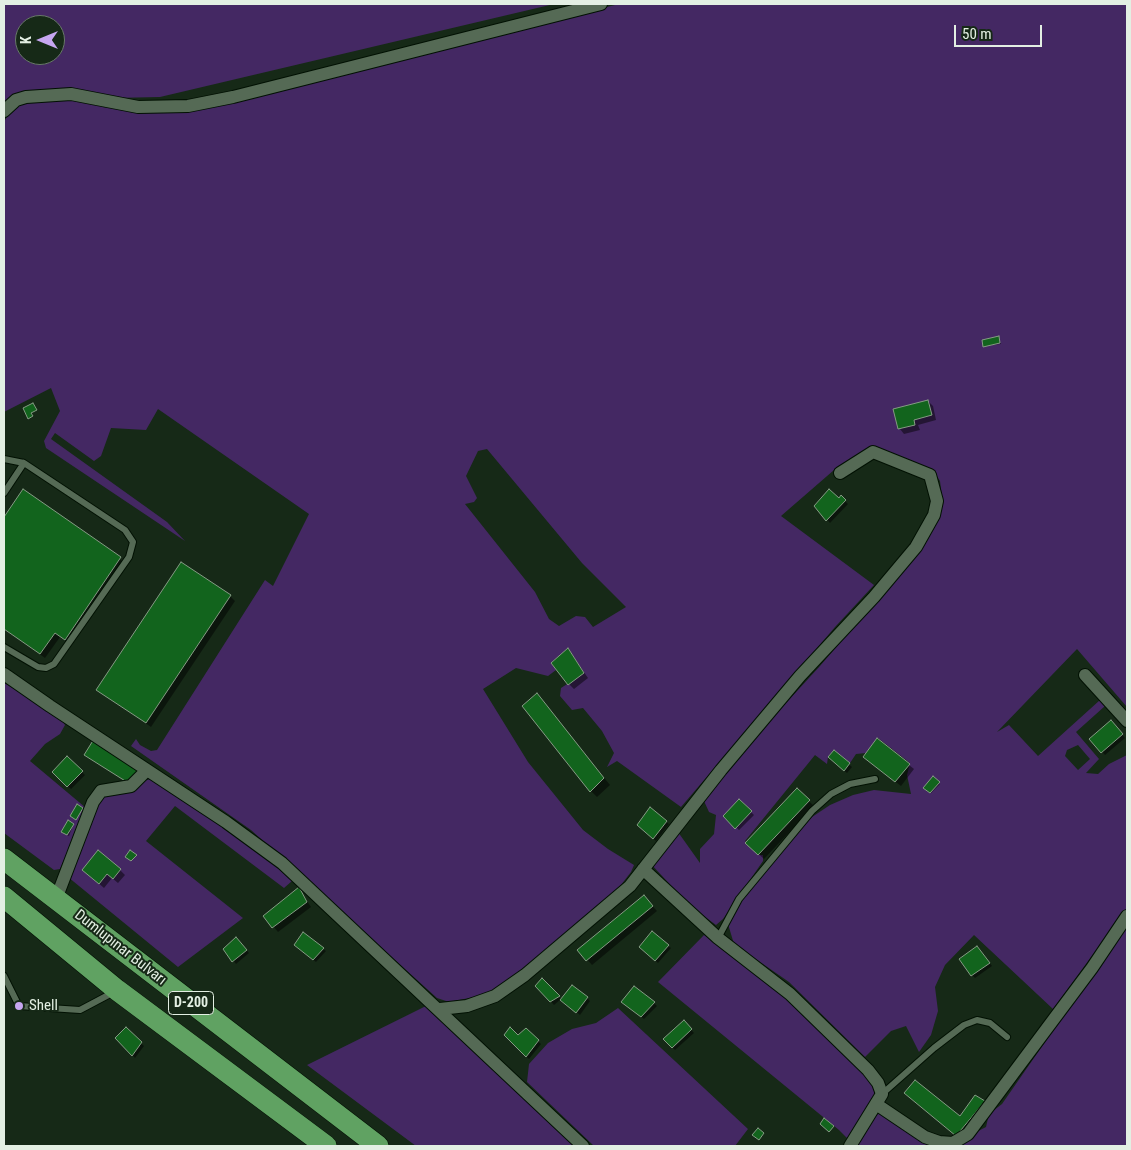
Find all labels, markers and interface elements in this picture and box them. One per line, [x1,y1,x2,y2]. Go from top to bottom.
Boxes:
north arrow [15,15,65,65]
scale bar [956,15,1044,47]
text: 50 m [962,25,992,43]
text: K [18,36,34,44]
street label: Dumlupınar Bulvarı [70,907,170,989]
road number: D-200 [168,991,214,1014]
place label: Shell [29,997,58,1015]
marker: Shell [13,1000,25,1012]

